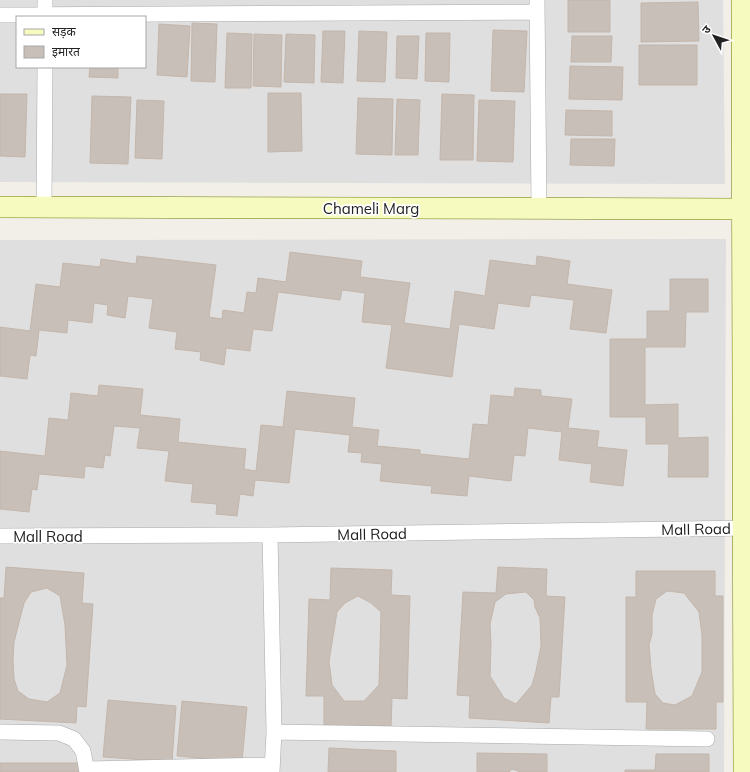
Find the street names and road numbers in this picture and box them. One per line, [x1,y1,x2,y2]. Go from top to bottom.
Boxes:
street label: Chameli Marg [323,199,419,218]
street label: Mall Road [661,519,731,539]
street label: Mall Road [337,524,407,544]
street label: Mall Road [13,527,83,546]

